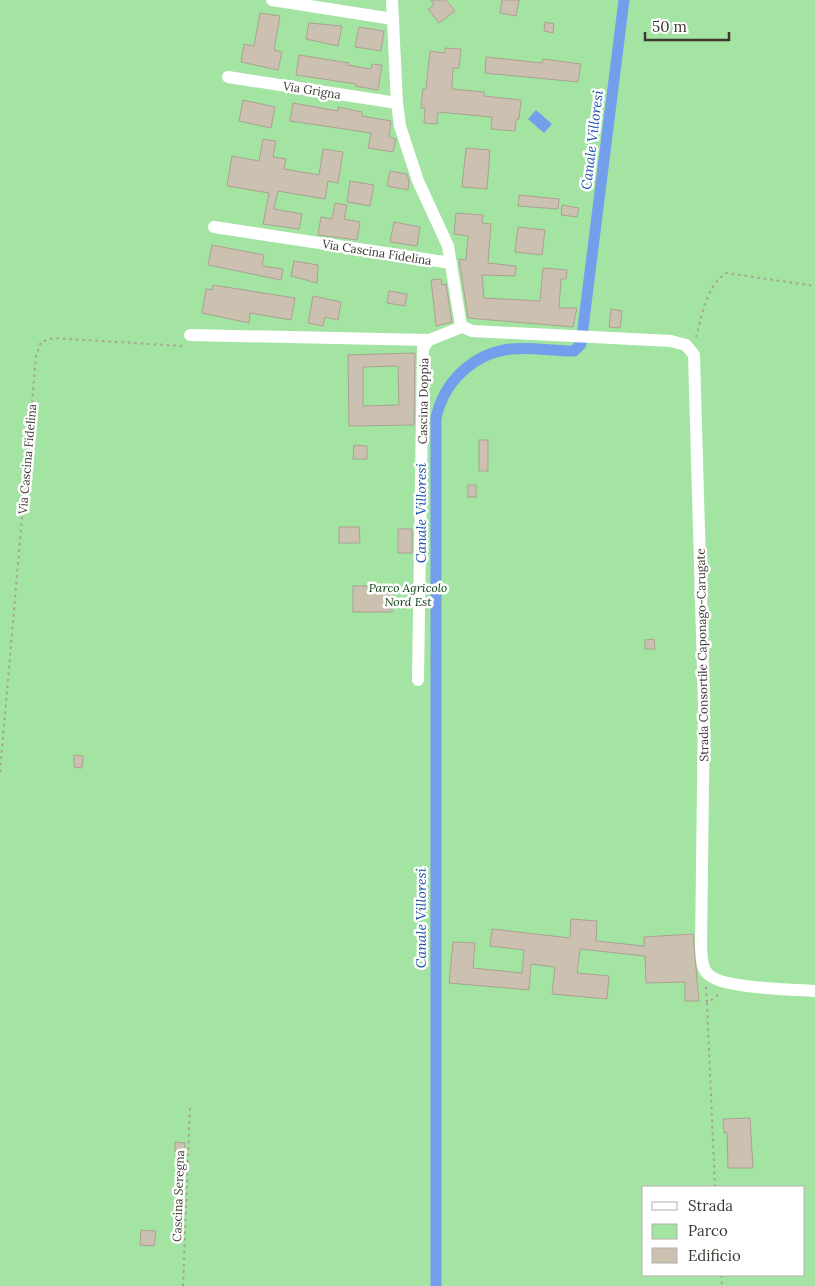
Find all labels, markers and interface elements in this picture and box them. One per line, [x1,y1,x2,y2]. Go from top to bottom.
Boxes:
scale bar [645,10,729,42]
text: 50 m [652,17,687,36]
street label: Via Grigna [281,78,342,102]
water label: Canale Villoresi [577,89,607,191]
street label: Via Cascina Fidelina [320,236,433,268]
street label: Cascina Doppia [415,358,431,444]
street label: Via Cascina Fidelina [15,403,39,516]
water label: Canale Villoresi [412,462,430,563]
street label: Strada Consortile Caponago-Carugate [693,548,711,762]
park label: Parco Agricolo Nord Est [369,580,447,609]
water label: Canale Villoresi [412,867,430,968]
street label: Cascina Seregna [169,1150,187,1242]
legend [642,1186,805,1276]
text: Strada [688,1196,733,1215]
text: Parco [688,1221,728,1240]
text: Edificio [688,1246,741,1265]

